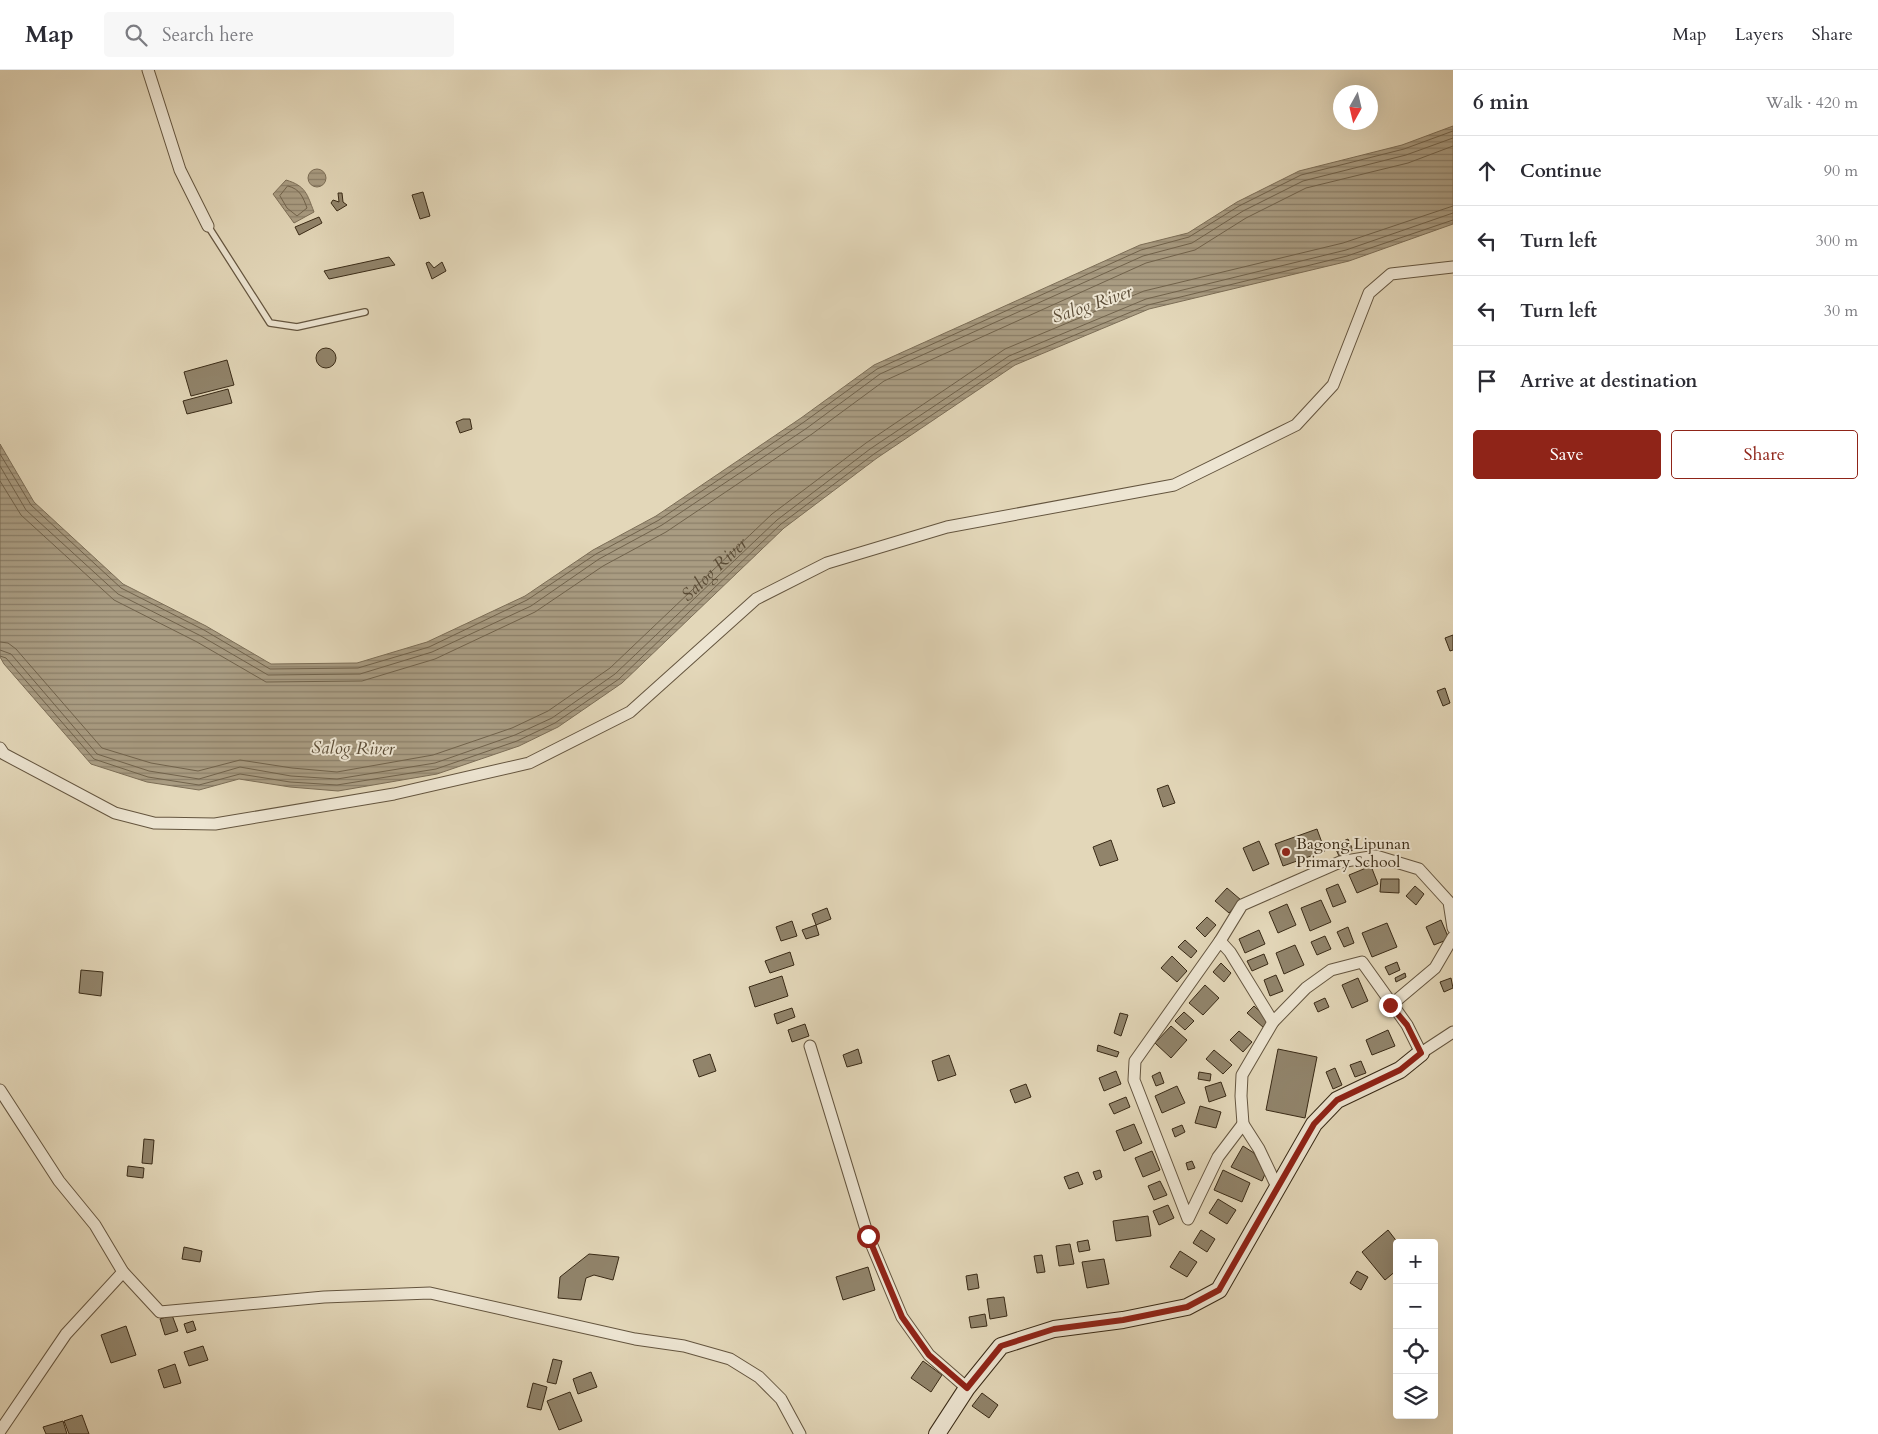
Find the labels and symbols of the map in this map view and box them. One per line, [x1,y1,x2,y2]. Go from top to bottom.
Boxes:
north arrow [1333,85,1378,130]
water label: Salog River [1049,279,1137,330]
water label: Salog River [675,531,754,607]
water label: Salog River [311,735,396,762]
place label: Bagong Lipunan Primary School [1296,833,1410,873]
marker: Bagong Lipunan Primary School [1280,846,1292,858]
route end [1379,994,1402,1017]
route start [857,1225,880,1248]

